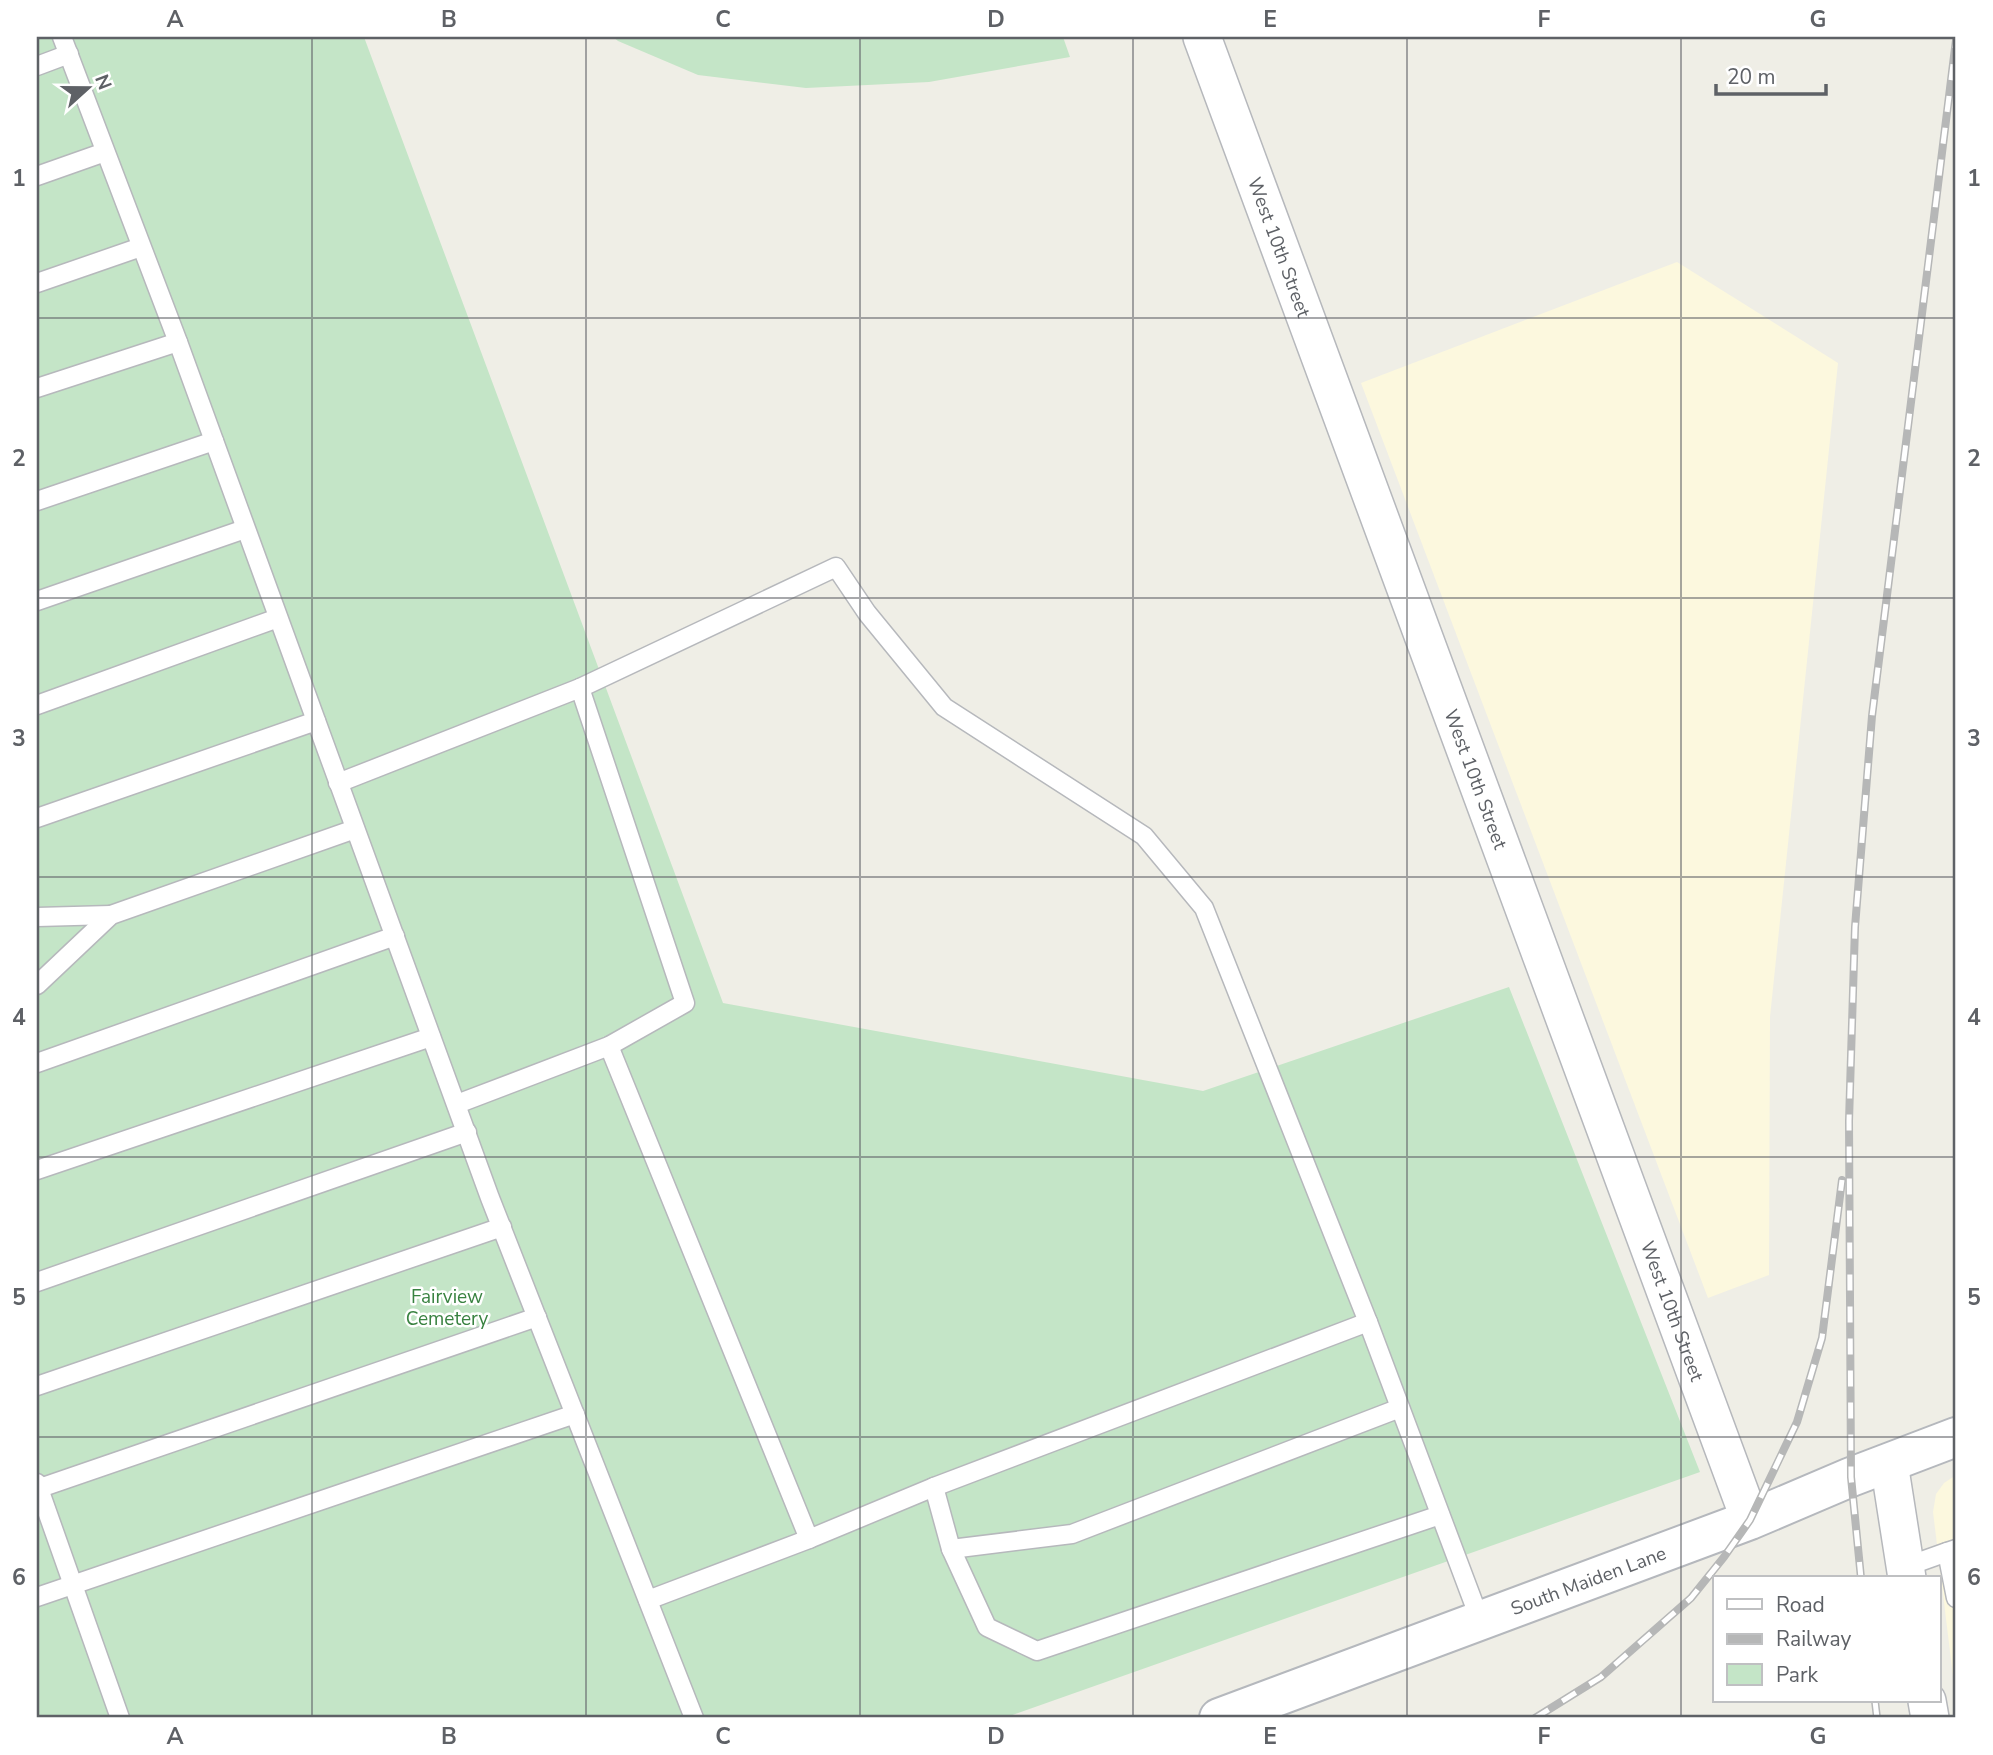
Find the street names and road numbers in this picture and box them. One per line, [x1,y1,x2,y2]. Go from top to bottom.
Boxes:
street label: West 10th Street [1241,174,1317,321]
street label: West 10th Street [1437,706,1513,853]
street label: West 10th Street [1634,1237,1710,1385]
street label: South Maiden Lane [1507,1540,1670,1622]

